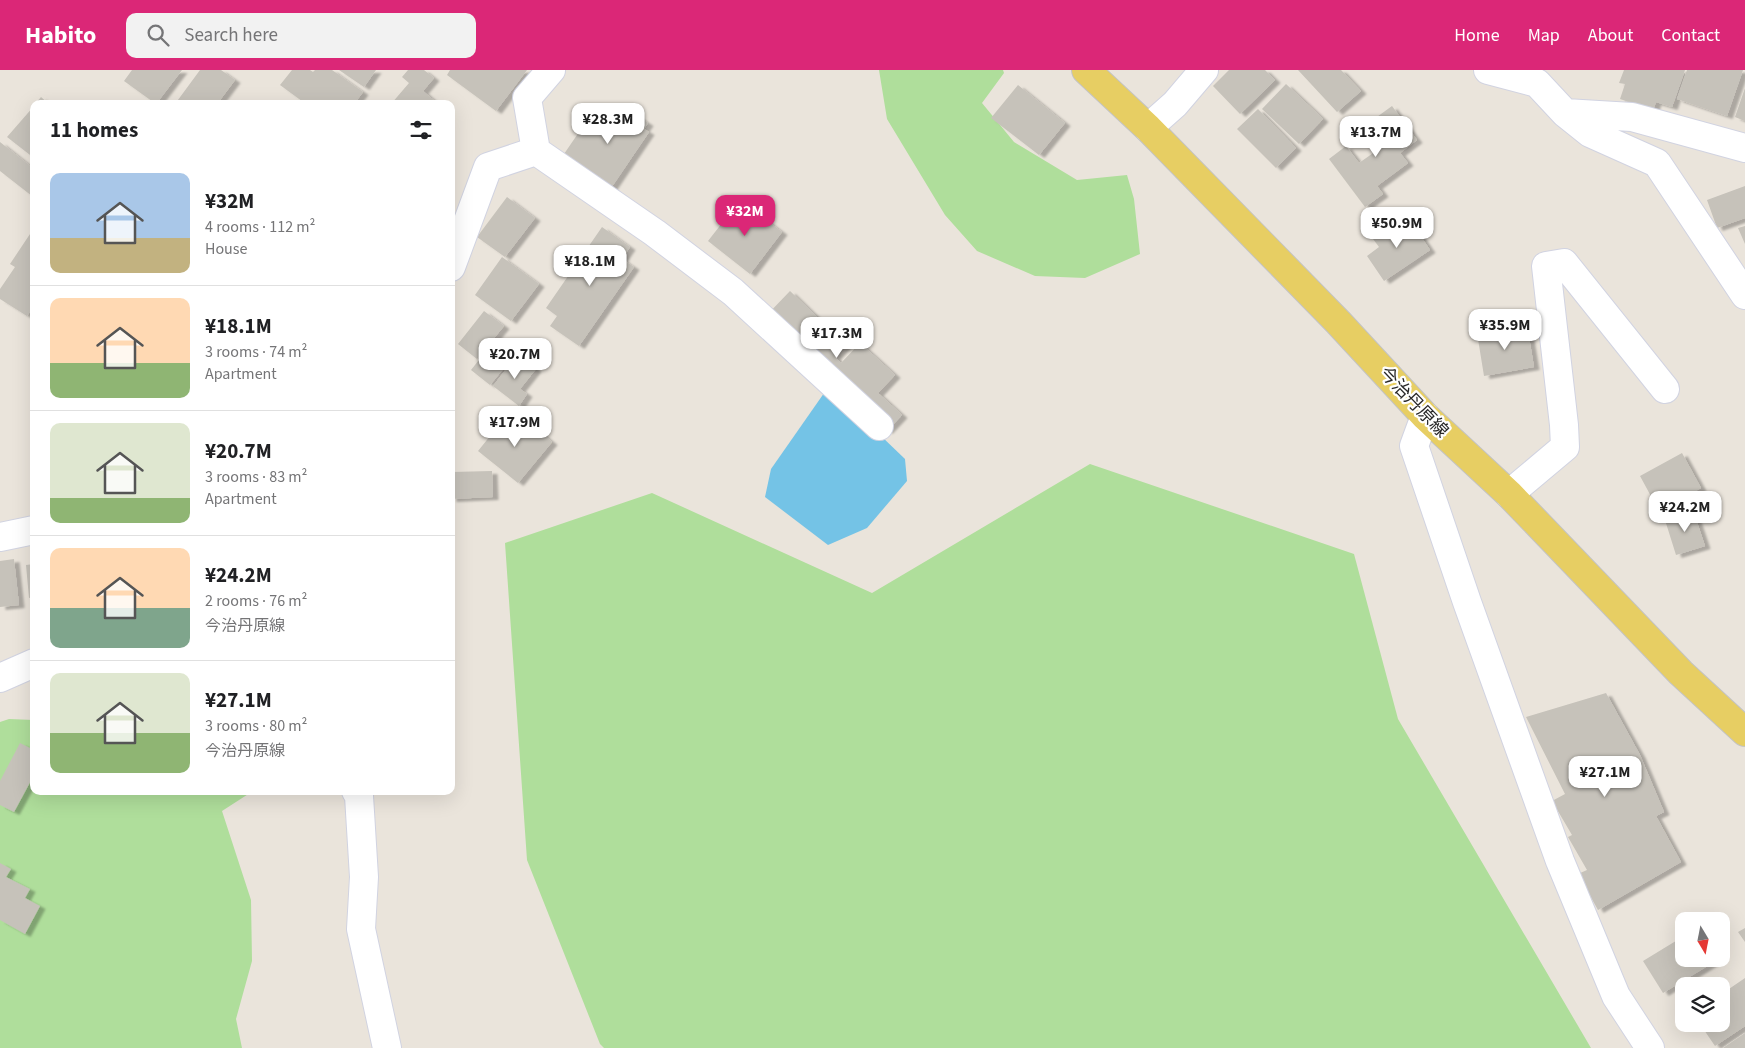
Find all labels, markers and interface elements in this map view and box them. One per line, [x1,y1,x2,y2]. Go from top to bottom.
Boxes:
search box [126,13,476,58]
text: Habito [25,18,96,53]
icon: search [144,21,172,49]
text: Search here [184,22,278,49]
text: Home [1454,23,1500,48]
text: Map [1528,23,1560,48]
text: About [1588,23,1633,48]
text: Contact [1661,23,1720,48]
pin: ¥28.3M [567,102,649,145]
text: ¥28.3M [583,108,633,130]
text: 11 homes [50,115,138,145]
icon: filters [407,116,435,144]
pin: ¥13.7M [1335,116,1417,158]
text: ¥13.7M [1351,121,1401,143]
text: ¥32M [205,186,254,216]
icon: home [90,193,150,253]
pin: ¥32M [715,194,775,237]
text: ¥32M [726,200,764,222]
pin: ¥50.9M [1356,206,1438,249]
text: ¥50.9M [1372,212,1422,234]
text: 4 rooms · 112 m² [205,216,315,238]
text: House [205,238,247,260]
pin: ¥18.1M [549,244,631,287]
text: ¥18.1M [565,250,615,272]
pin: ¥35.9M [1464,308,1546,351]
text: ¥18.1M [205,311,272,341]
text: ¥35.9M [1480,314,1530,336]
pin: ¥17.3M [796,316,878,359]
icon: home [90,318,150,378]
text: ¥17.3M [812,322,862,344]
pin: ¥20.7M [474,338,556,380]
text: 3 rooms · 74 m² [205,341,307,363]
text: ¥20.7M [490,343,540,365]
street label: 今治丹原線 [1373,361,1454,443]
text: Apartment [205,363,277,385]
pin: ¥17.9M [474,406,556,448]
text: ¥17.9M [490,411,540,433]
text: ¥20.7M [205,436,272,466]
icon: home [90,443,150,503]
text: 3 rooms · 83 m² [205,466,307,488]
text: Apartment [205,488,277,510]
pin: ¥24.2M [1644,490,1726,533]
text: ¥24.2M [1660,496,1710,518]
text: ¥24.2M [205,560,272,590]
icon: home [90,568,150,628]
text: 2 rooms · 76 m² [205,590,307,612]
text: 今治丹原線 [205,615,285,637]
text: ¥27.1M [205,685,272,715]
icon: home [90,693,150,753]
text: 3 rooms · 80 m² [205,715,307,737]
text: 今治丹原線 [205,740,285,762]
pin: ¥27.1M [1564,756,1646,798]
text: ¥27.1M [1580,761,1630,783]
north arrow [1675,912,1730,968]
map controls [1675,912,1730,1032]
button: layers [1675,977,1730,1032]

